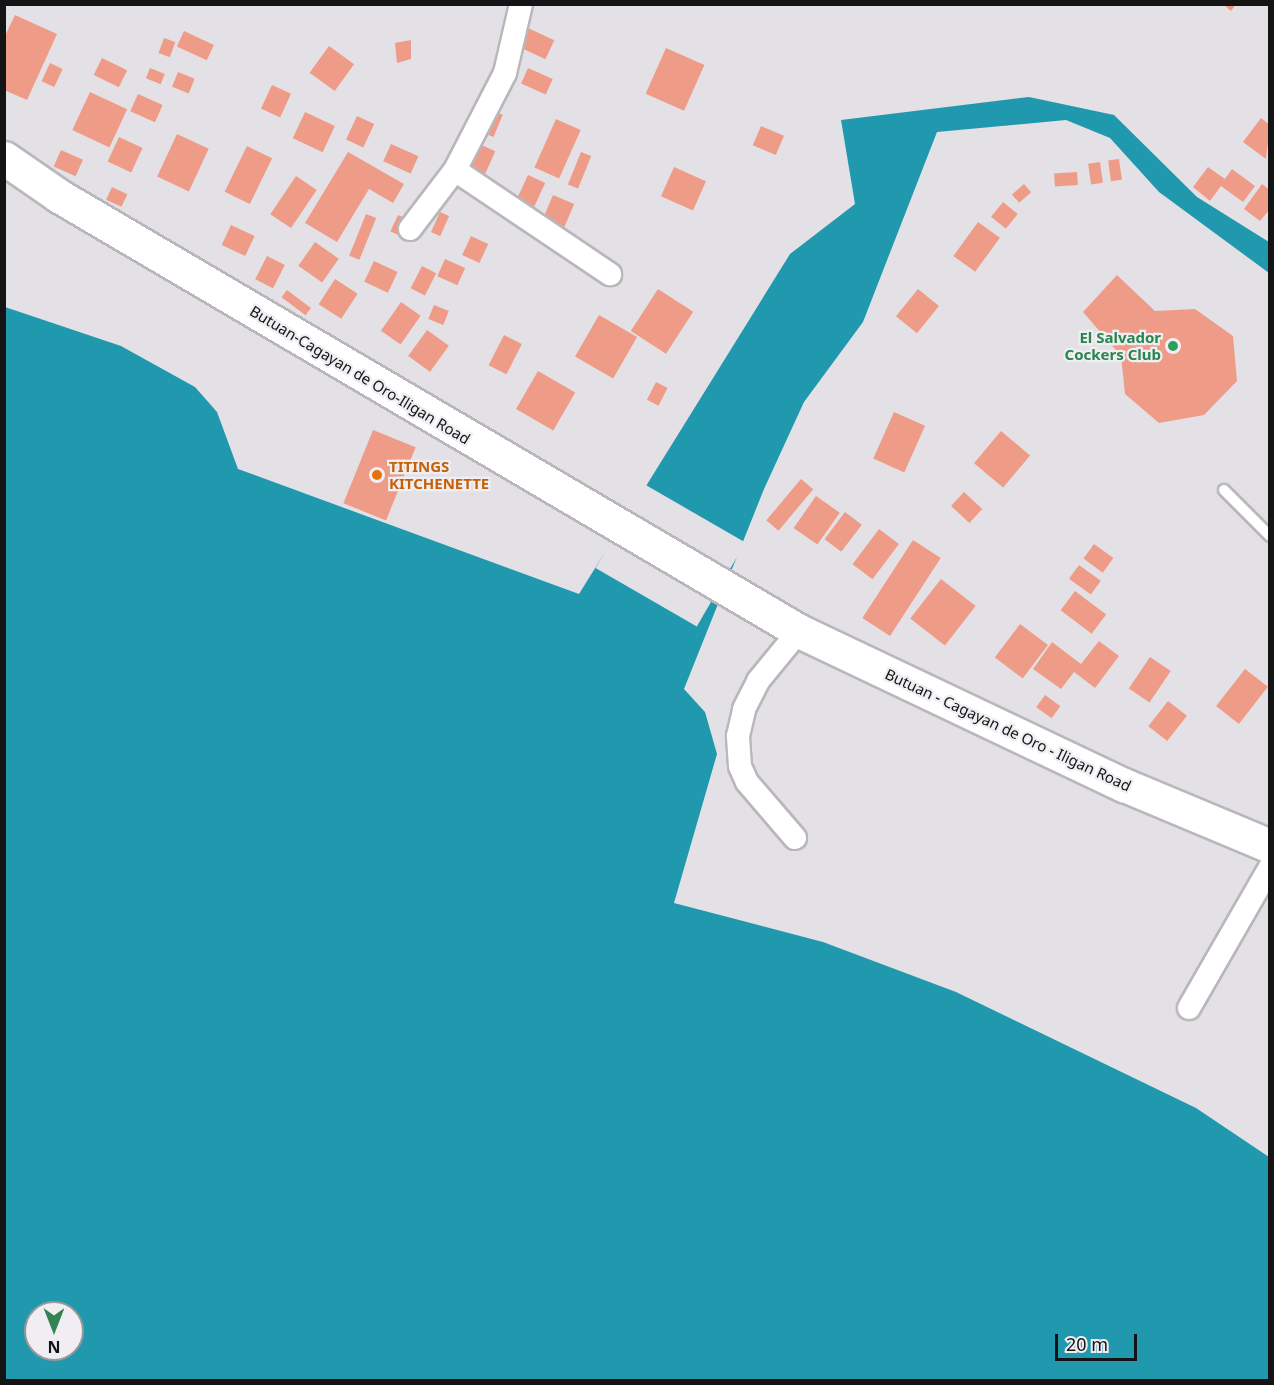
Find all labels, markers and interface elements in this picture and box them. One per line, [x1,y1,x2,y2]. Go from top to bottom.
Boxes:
street label: Butuan-Cagayan de Oro-Iligan Road [247,302,473,448]
place label: El Salvador Cockers Club [1065,328,1161,363]
marker: El Salvador Cockers Club [1166,339,1180,353]
place label: TITINGS KITCHENETTE [389,457,489,492]
marker: TITINGS KITCHENETTE [370,468,384,482]
street label: Butuan - Cagayan de Oro - Iligan Road [882,665,1134,795]
north arrow [24,1301,84,1361]
scale bar [1058,1322,1140,1360]
text: 20 m [1066,1332,1108,1356]
text: N [48,1336,61,1358]

